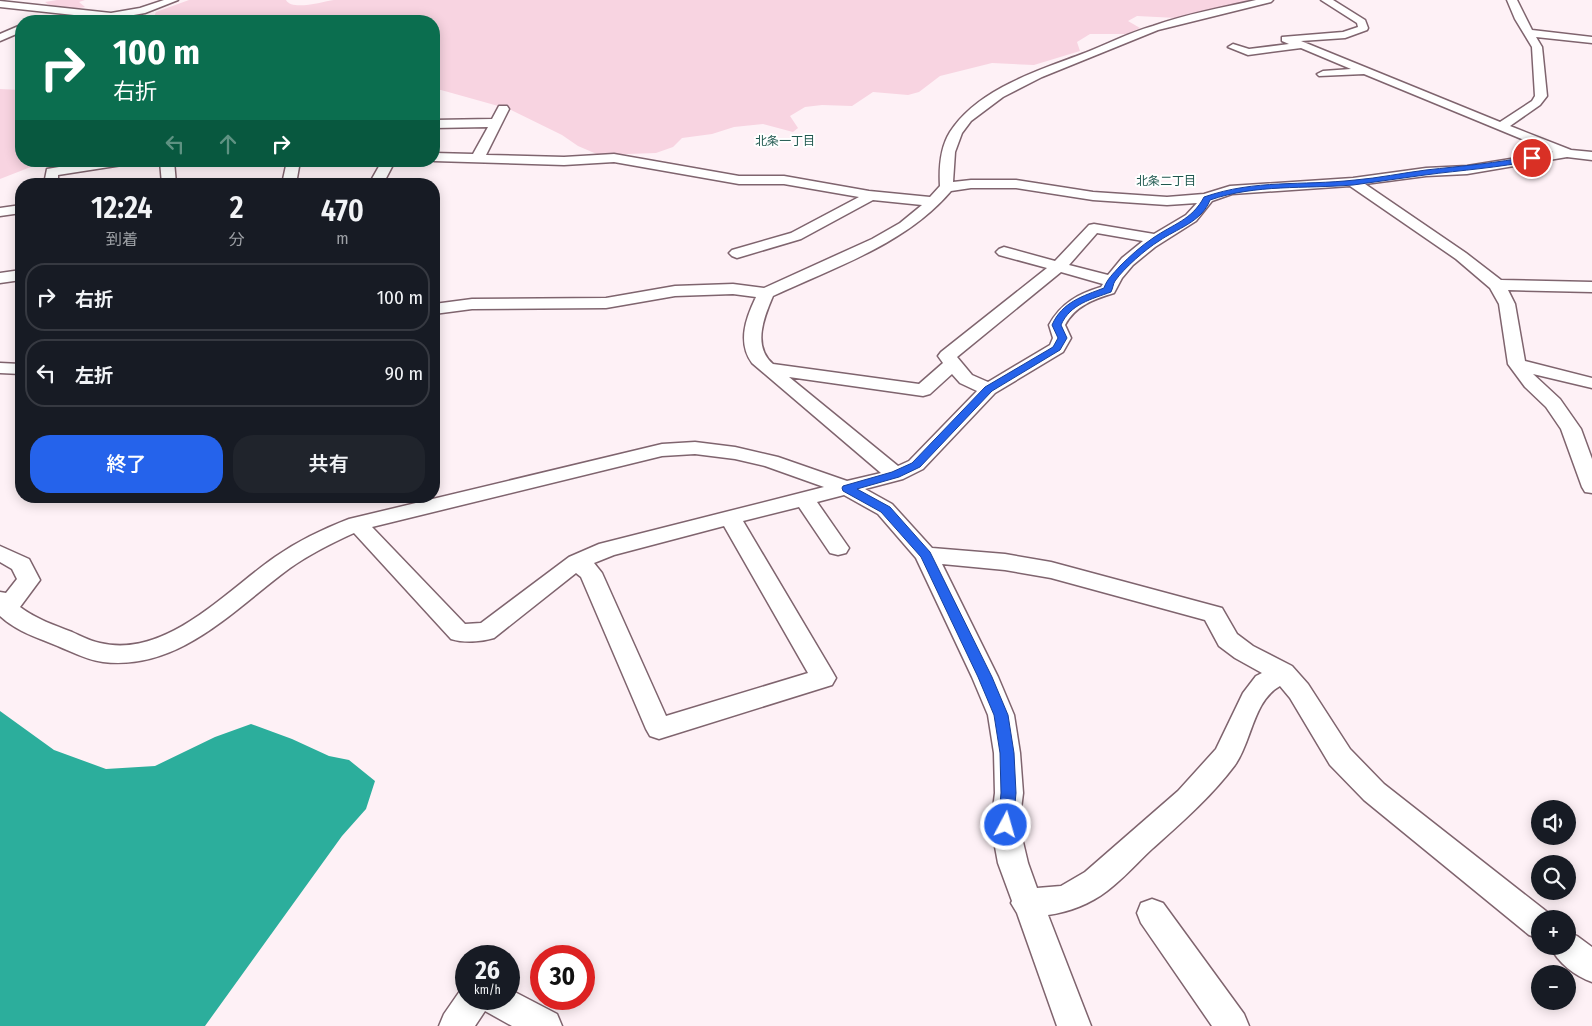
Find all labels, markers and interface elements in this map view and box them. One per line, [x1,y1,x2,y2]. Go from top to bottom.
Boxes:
text: 100 m [113,31,200,73]
icon: right [30,35,95,100]
text: 右折 [113,78,157,105]
icon: left [161,130,189,158]
icon: ahead [214,130,242,158]
icon: right [267,130,295,158]
district label: 北条一丁目 [755,134,815,148]
pin [1511,137,1553,179]
icon: arrive [1518,144,1546,172]
district label: 北条二丁目 [1136,174,1196,188]
text: 12:24 [91,190,153,226]
text: 2 [230,190,244,226]
text: 470 [321,193,364,229]
text: m [336,229,348,248]
text: 到着 [106,230,138,249]
text: 分 [229,230,245,249]
icon: right [32,283,60,311]
text: 100 m [377,286,423,309]
text: 右折 [75,288,113,311]
icon: left [32,359,60,387]
text: 90 m [385,362,423,385]
text: 左折 [75,364,113,387]
button: 終了 [30,435,223,493]
button: 共有 [233,435,425,493]
position arrow [979,798,1031,850]
map controls [1531,800,1576,1010]
button: sound [1531,800,1576,845]
button: search [1531,855,1576,900]
button: + [1531,910,1576,955]
speed limit sign: 30 [530,945,595,1010]
text: 26 [475,956,500,986]
button: − [1531,965,1576,1010]
text: km/h [474,983,501,997]

